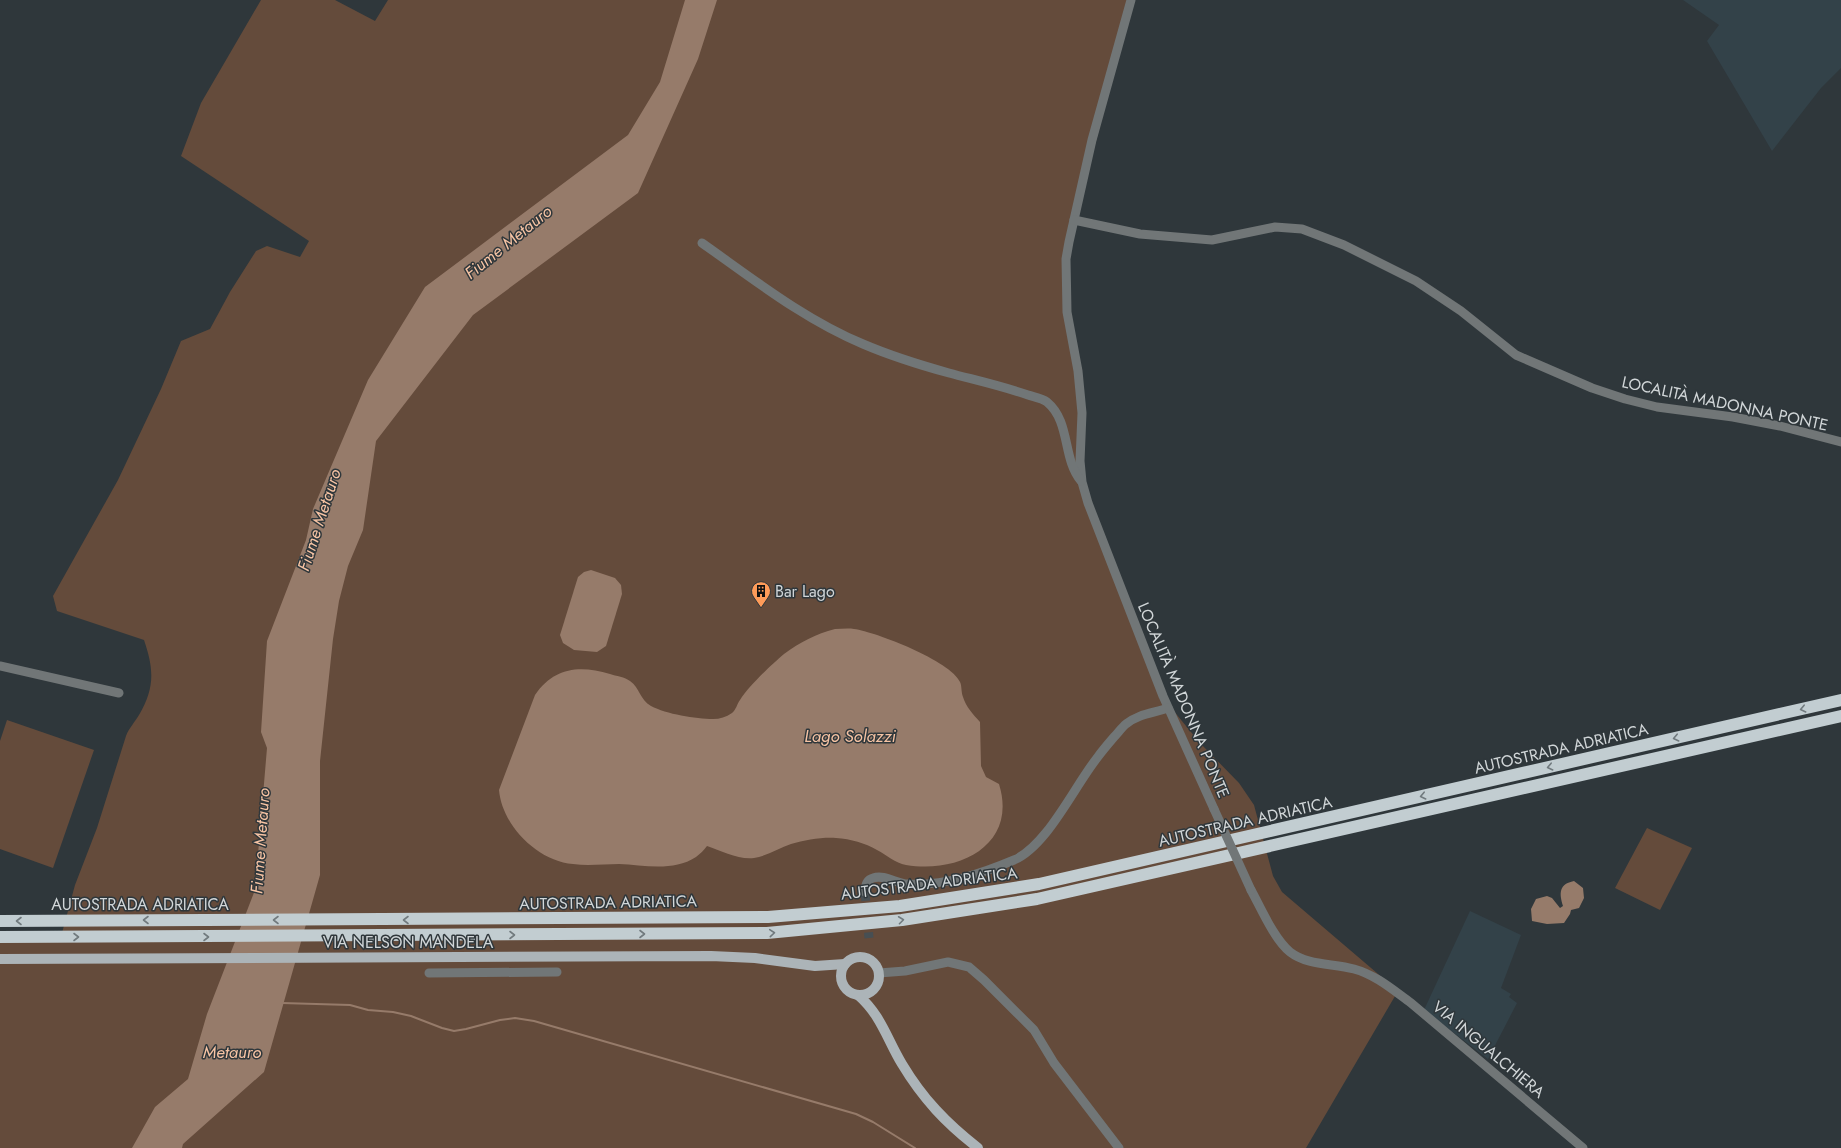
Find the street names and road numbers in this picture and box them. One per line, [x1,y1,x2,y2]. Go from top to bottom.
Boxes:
street label: LOCALITÀ MADONNA PONTE [1620,370,1830,437]
street label: LOCALITÀ MADONNA PONTE [1132,599,1235,801]
street label: AUTOSTRADA ADRIATICA [1472,717,1651,780]
street label: AUTOSTRADA ADRIATICA [1156,790,1335,853]
street label: AUTOSTRADA ADRIATICA [839,861,1019,906]
street label: AUTOSTRADA ADRIATICA [519,889,698,916]
street label: AUTOSTRADA ADRIATICA [51,893,229,916]
street label: VIA NELSON MANDELA [323,931,494,954]
street label: VIA INGUALCHIERA [1427,995,1550,1104]

